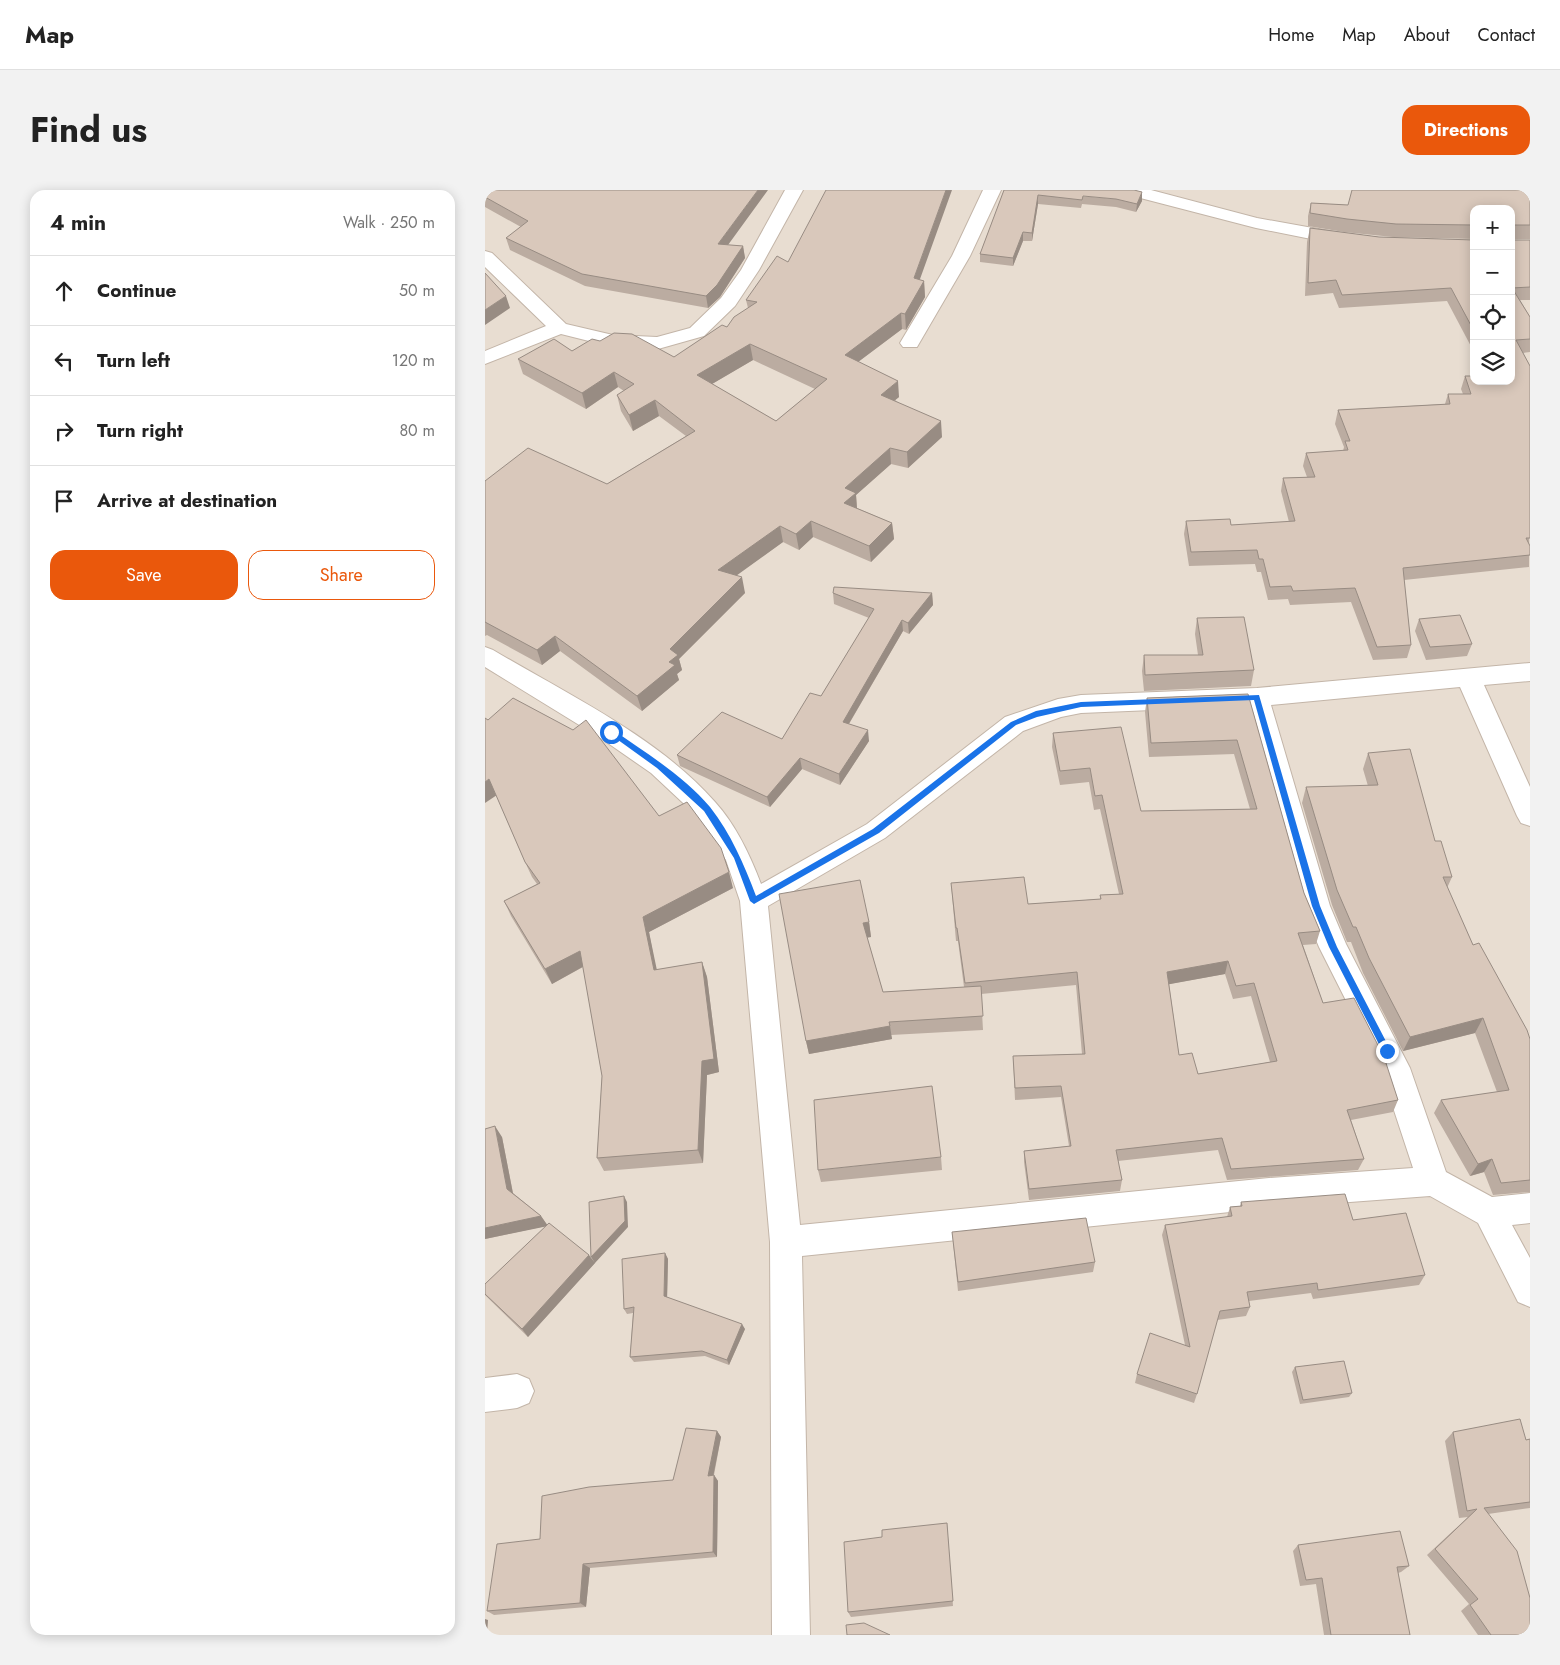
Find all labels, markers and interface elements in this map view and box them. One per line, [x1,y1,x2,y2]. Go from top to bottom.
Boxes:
text: Map [25,17,74,52]
text: Home [1268,22,1314,48]
text: Map [1342,22,1376,48]
text: About [1404,22,1449,48]
text: Contact [1477,22,1535,48]
text: Find us [30,105,147,155]
button: Directions [1402,105,1530,155]
map controls [1470,205,1515,385]
button: + [1470,205,1515,250]
text: 4 min [50,208,106,238]
text: Walk · 250 m [343,211,435,234]
button: − [1470,250,1515,295]
icon: ahead [50,277,78,305]
text: Continue [97,277,176,304]
text: 50 m [399,279,435,302]
button: locate [1470,295,1515,340]
button: layers [1470,340,1515,385]
icon: left [50,347,78,375]
text: Turn left [97,347,170,374]
text: 120 m [392,349,435,372]
icon: right [50,417,78,445]
text: Turn right [97,417,183,444]
text: 80 m [399,419,435,442]
icon: arrive [50,487,78,515]
text: Arrive at destination [97,487,277,514]
button: Save [50,550,238,600]
button: Share [248,550,435,600]
route start [600,721,623,744]
route end [1376,1040,1399,1063]

